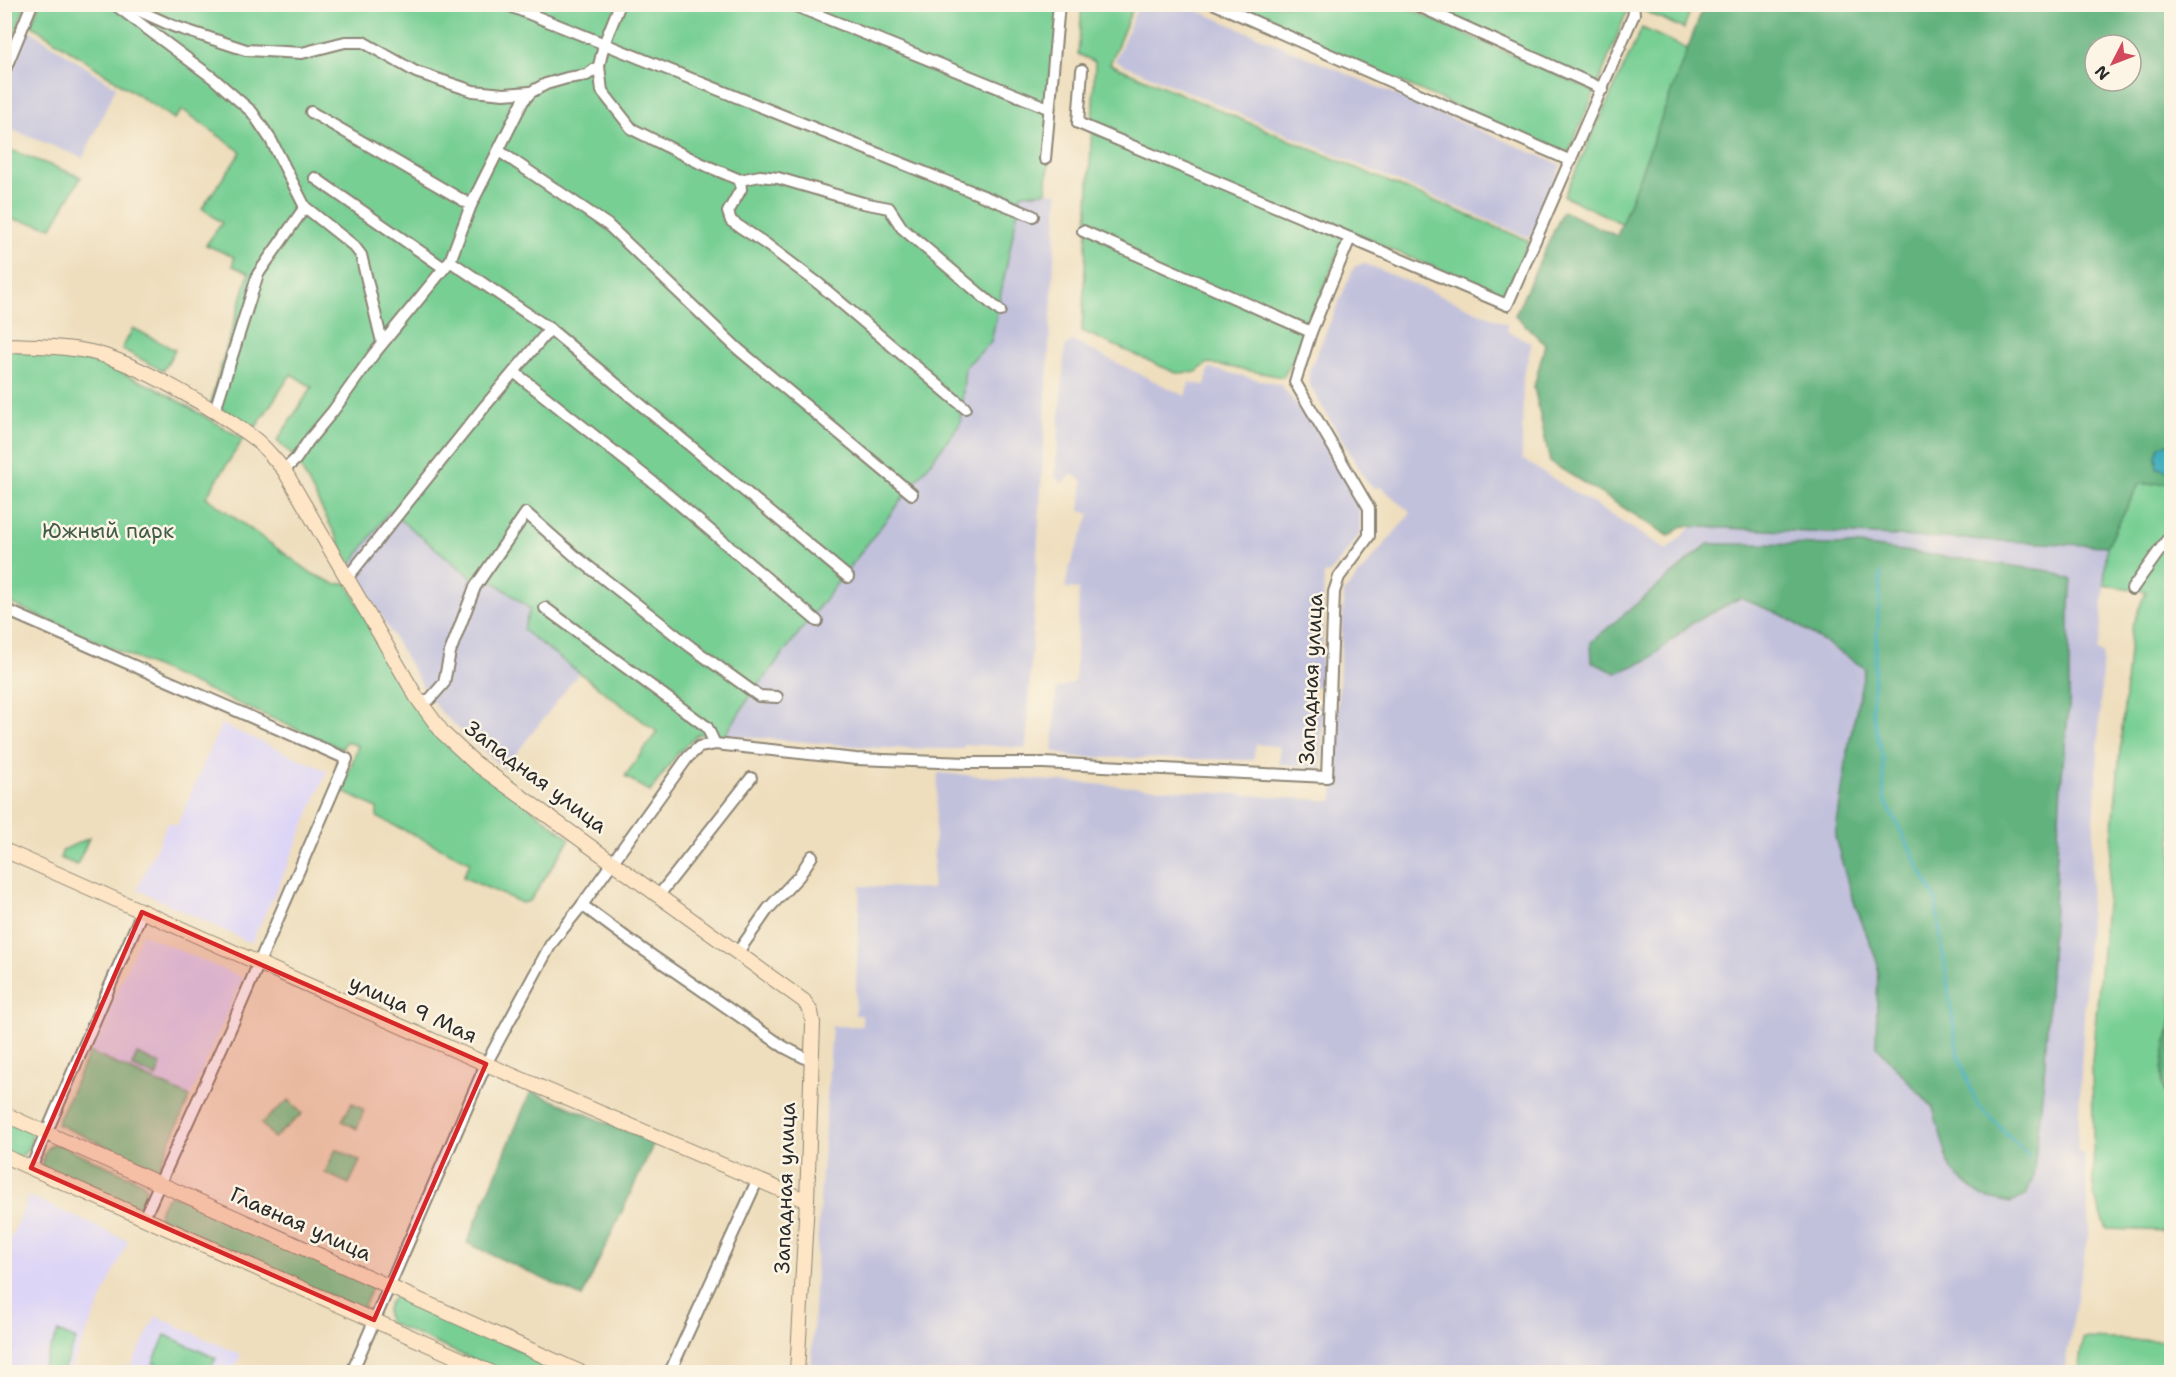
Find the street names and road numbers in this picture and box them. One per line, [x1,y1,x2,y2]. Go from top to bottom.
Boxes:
street label: Западная улица [1293,593,1329,765]
street label: Западная улица [459,714,613,840]
street label: улица 9 Мая [345,968,481,1050]
street label: Западная улица [768,1102,802,1274]
street label: Главная улица [226,1180,376,1268]

